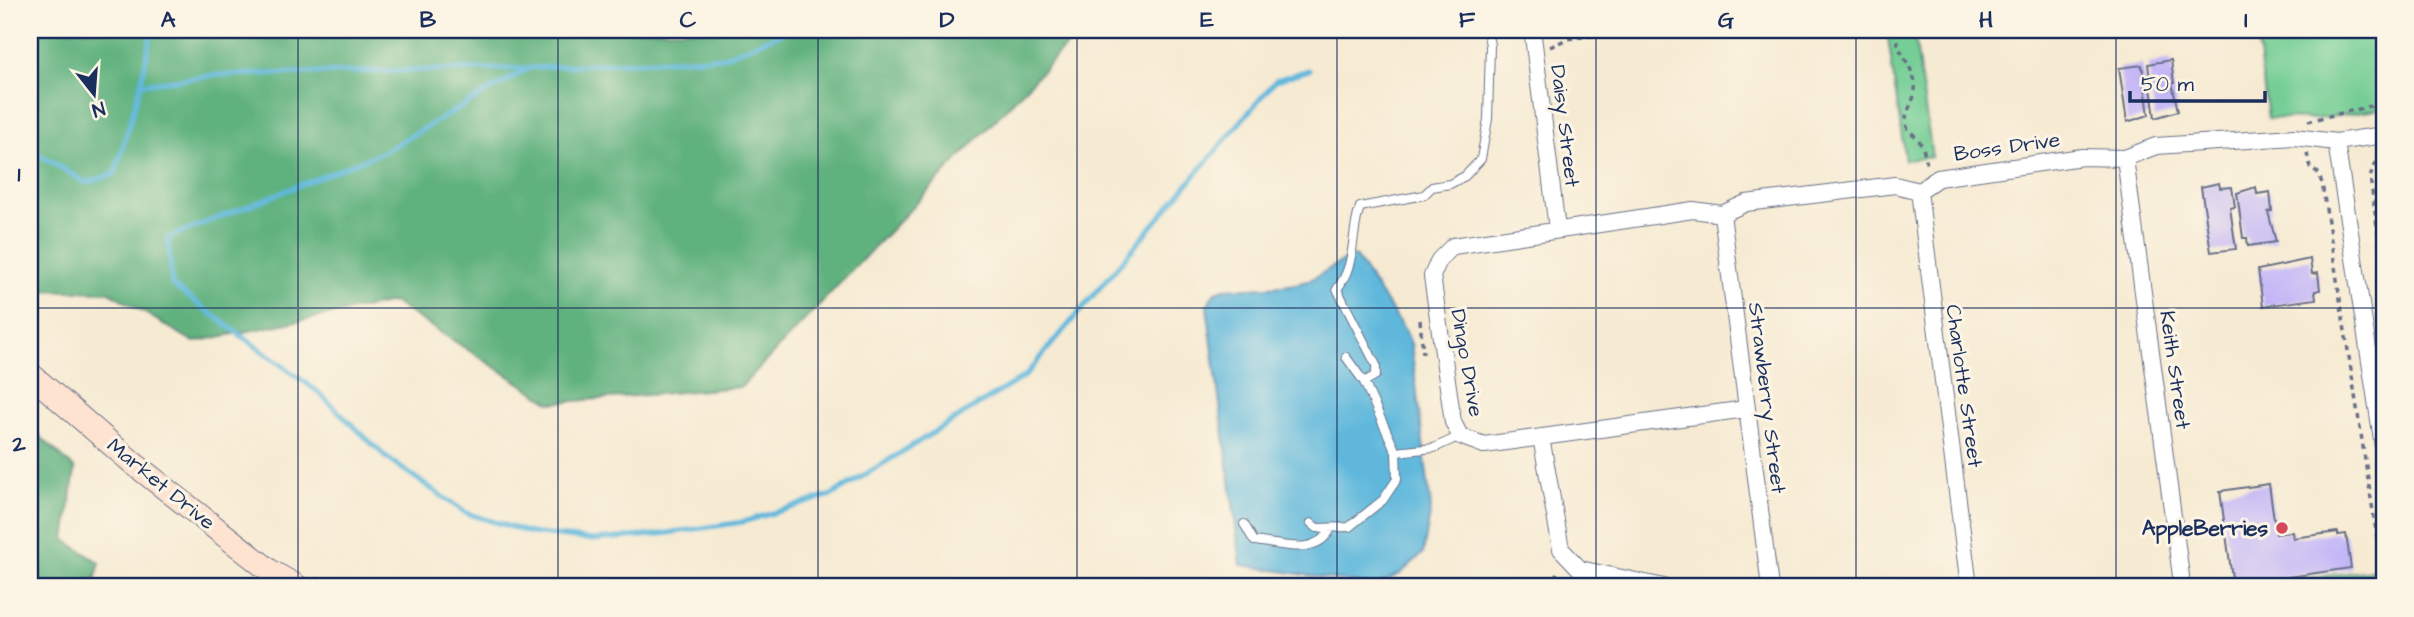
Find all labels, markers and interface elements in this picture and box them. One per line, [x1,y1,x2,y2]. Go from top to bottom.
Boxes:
text: A [161,4,176,36]
text: B [420,4,437,36]
text: C [680,4,697,36]
text: D [940,4,955,36]
text: E [1200,4,1214,36]
text: F [1459,4,1476,36]
text: G [1718,4,1734,36]
text: H [1979,4,1993,36]
text: I [2244,4,2248,36]
north arrow [60,60,130,130]
scale bar [2130,60,2265,104]
street label: Daisy Street [1541,63,1587,189]
text: 50 m [2141,70,2195,99]
text: N [89,94,108,123]
street label: Boss Drive [1952,125,2062,169]
text: 1 [18,158,21,190]
street label: Strawberry Street [1739,301,1793,496]
street label: Charlotte Street [1938,303,1990,470]
street label: Dingo Drive [1441,307,1491,420]
street label: Keith Street [2152,309,2198,432]
text: 2 [11,428,26,460]
street label: Market Drive [101,431,221,537]
place label: AppleBerries [2142,514,2268,544]
marker: AppleBerries [2274,520,2290,536]

